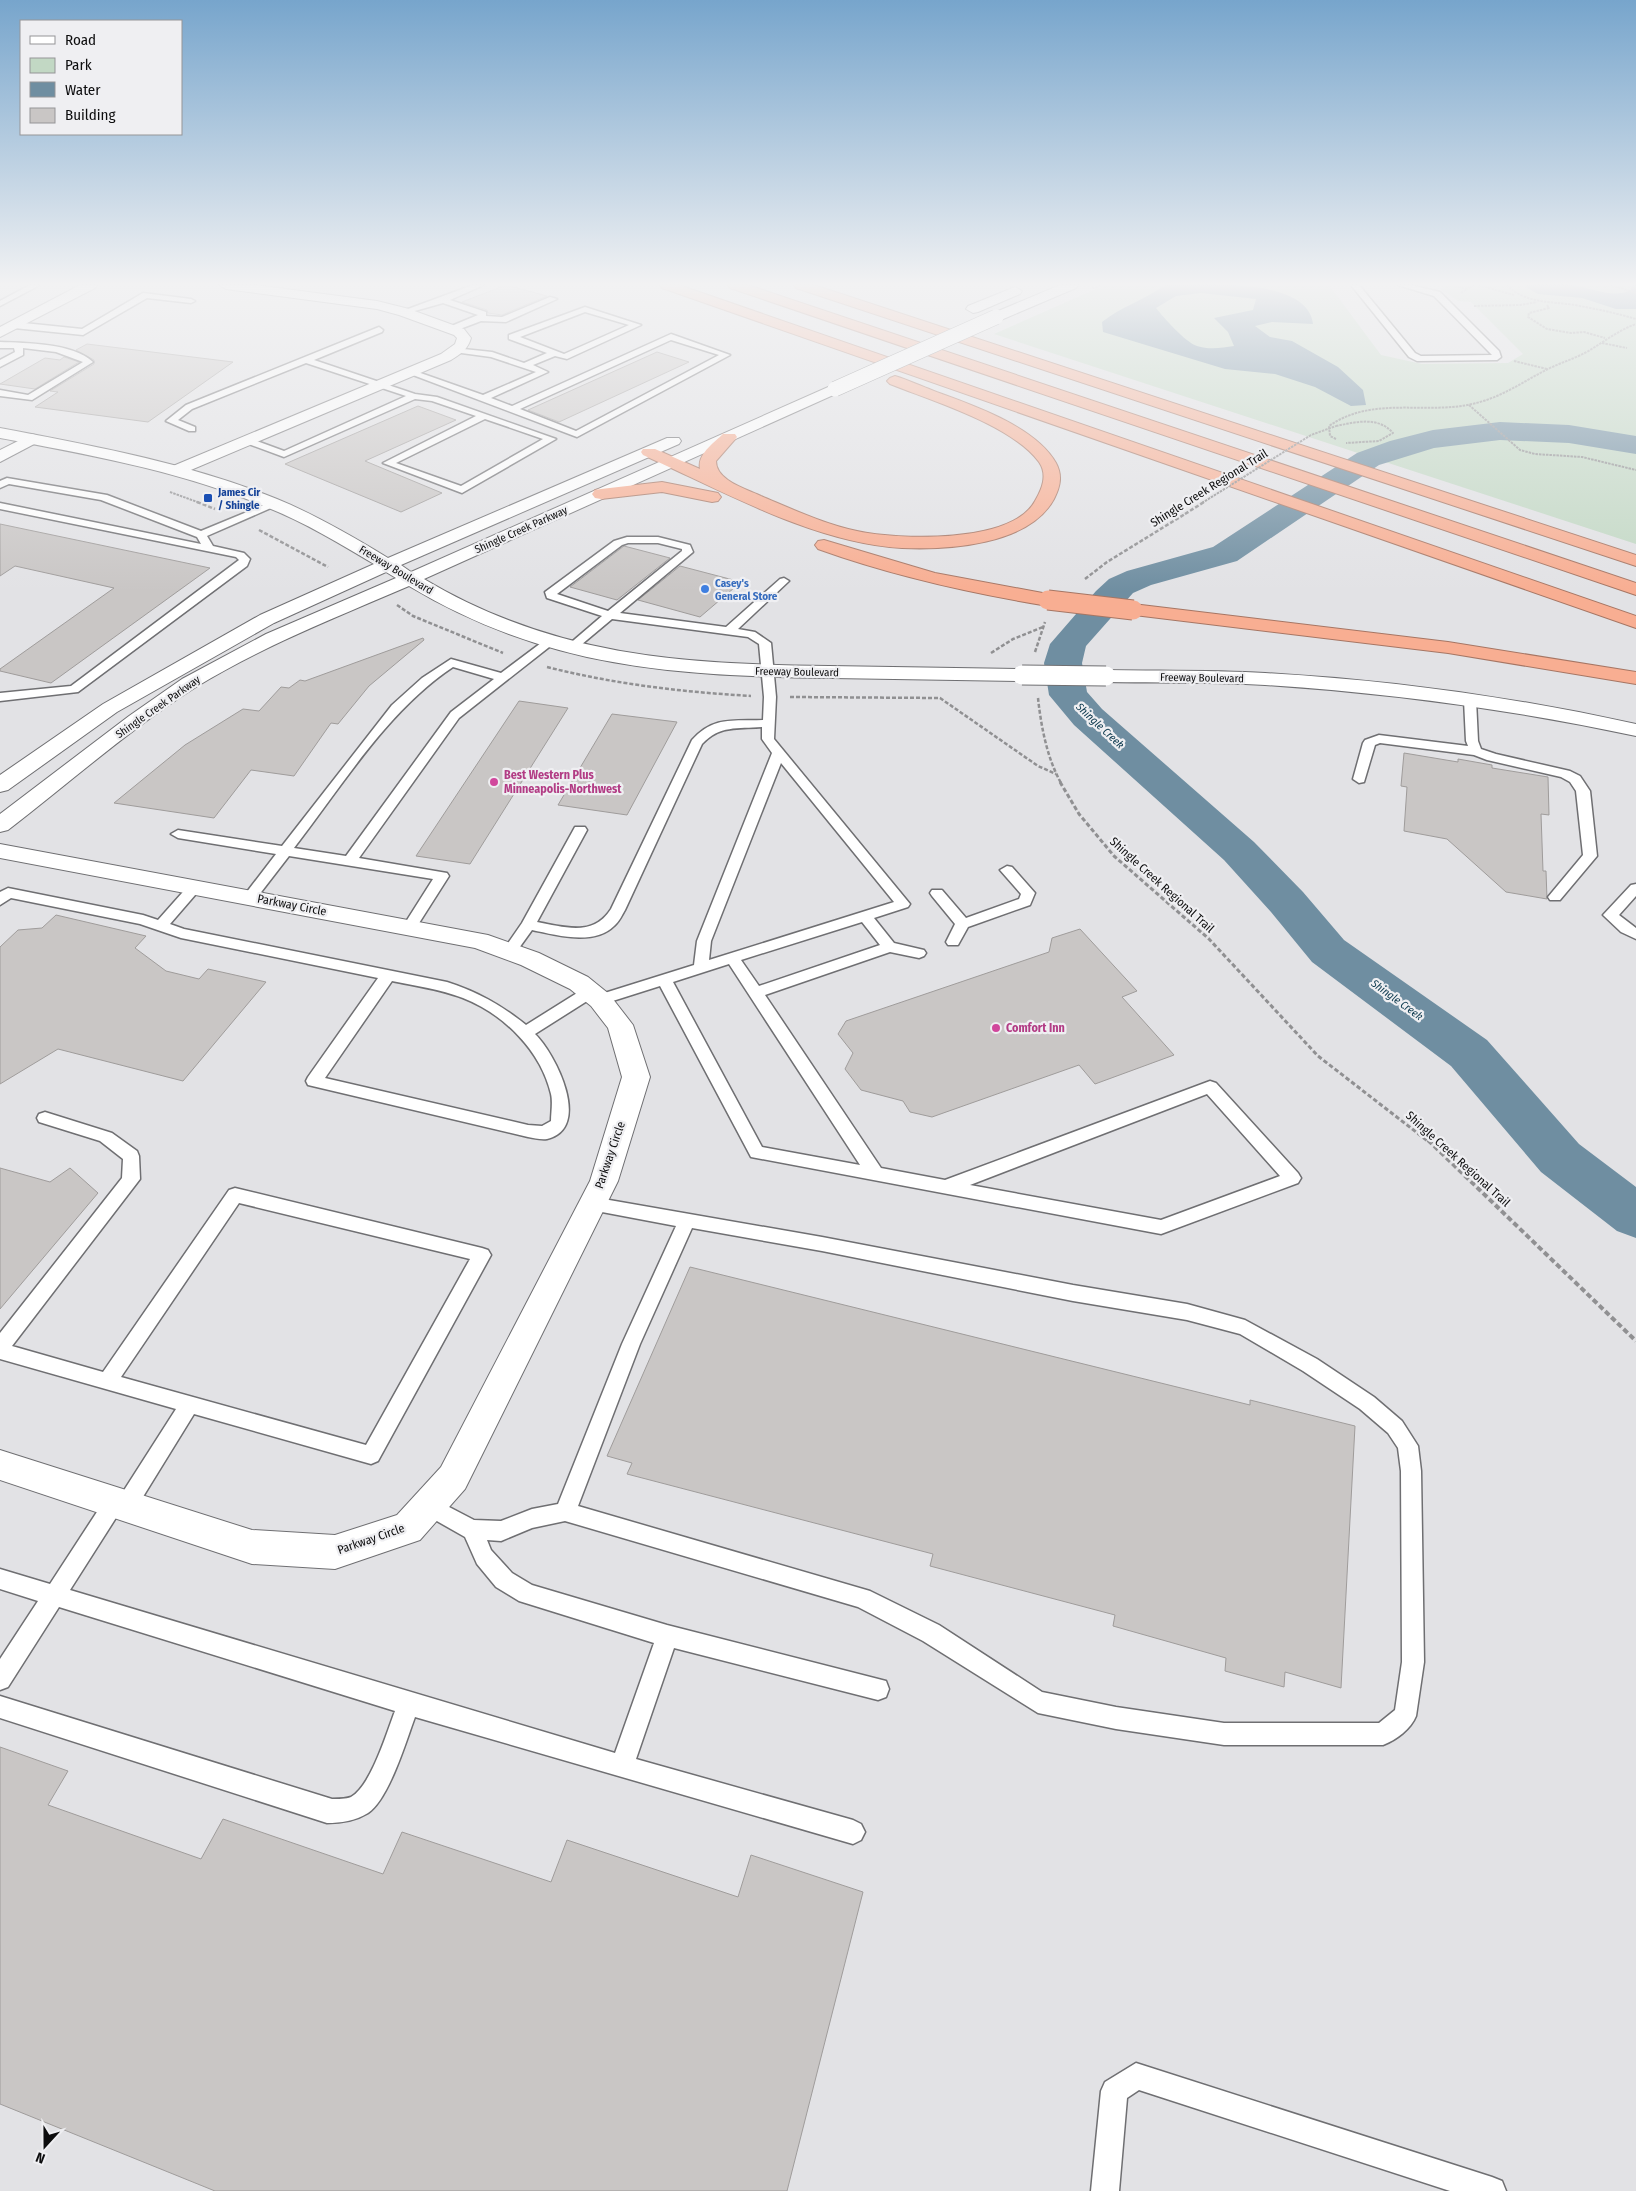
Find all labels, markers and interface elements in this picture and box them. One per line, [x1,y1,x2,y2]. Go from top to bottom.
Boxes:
legend [20,20,182,135]
text: Road [65,31,96,49]
text: Park [65,56,92,74]
text: Water [65,81,101,99]
text: Building [65,106,116,124]
street label: Shingle Creek Regional Trail [1148,446,1270,530]
place label: James Cir / Shingle [217,486,261,512]
marker: James Cir / Shingle [202,492,214,504]
street label: Shingle Creek Parkway [473,504,569,556]
street label: Freeway Boulevard [357,543,435,597]
place label: Casey's General Store [715,577,778,603]
marker: Casey's General Store [699,583,711,595]
street label: Freeway Boulevard [755,665,839,679]
street label: Freeway Boulevard [1160,671,1244,685]
street label: Shingle Creek Parkway [113,673,203,741]
water label: Shingle Creek [1073,700,1127,752]
place label: Best Western Plus Minneapolis-Northwest [504,768,622,796]
marker: Best Western Plus Minneapolis-Northwest [488,776,500,788]
street label: Shingle Creek Regional Trail [1107,834,1217,936]
street label: Parkway Circle [256,891,328,919]
water label: Shingle Creek [1368,976,1426,1023]
place label: Comfort Inn [1006,1021,1065,1035]
marker: Comfort Inn [990,1022,1002,1034]
street label: Shingle Creek Regional Trail [1403,1108,1513,1210]
street label: Parkway Circle [592,1120,628,1190]
street label: Parkway Circle [336,1521,406,1557]
north arrow [20,2121,70,2171]
text: N [34,2148,47,2167]

